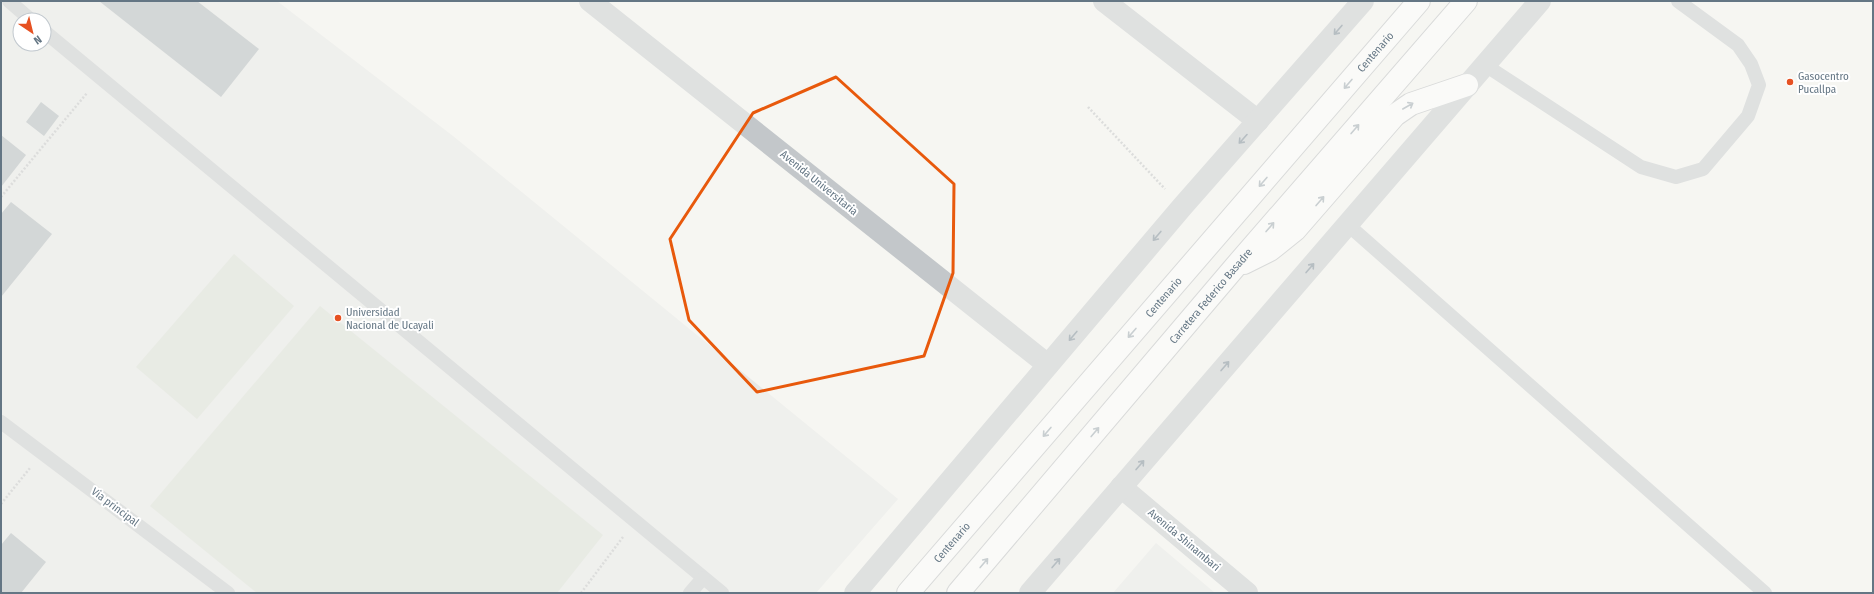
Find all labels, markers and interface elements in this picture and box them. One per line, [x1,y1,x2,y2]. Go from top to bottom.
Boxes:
north arrow [12,12,52,52]
one-way arrow [1333,25,1342,36]
street label: Centenario [1354,29,1396,75]
text: N [31,33,44,47]
place label: Gasocentro Pucallpa [1798,70,1849,96]
marker: Gasocentro Pucallpa [1785,77,1795,87]
one-way arrow [1343,78,1352,89]
one-way arrow [1402,102,1414,110]
one-way arrow [1351,123,1360,134]
one-way arrow [1238,134,1247,144]
street label: Avenida Universitaria [778,148,860,218]
one-way arrow [1258,177,1267,187]
one-way arrow [1316,196,1325,206]
one-way arrow [1266,222,1275,232]
one-way arrow [1152,231,1161,242]
street label: Carretera Federico Basadre [1166,246,1255,346]
one-way arrow [1305,262,1314,273]
street label: Centenario [1143,274,1185,320]
place label: Universidad Nacional de Ucayali [346,306,434,332]
marker: Universidad Nacional de Ucayali [333,313,343,323]
one-way arrow [1128,328,1137,339]
one-way arrow [1068,330,1077,341]
one-way arrow [1220,362,1229,372]
one-way arrow [1043,427,1052,437]
one-way arrow [1090,427,1099,438]
one-way arrow [1136,459,1145,470]
street label: Via principal [89,485,141,529]
street label: Avenida Shinambari [1145,506,1223,574]
street label: Centenario [931,519,973,565]
one-way arrow [979,558,988,569]
one-way arrow [1051,558,1060,569]

